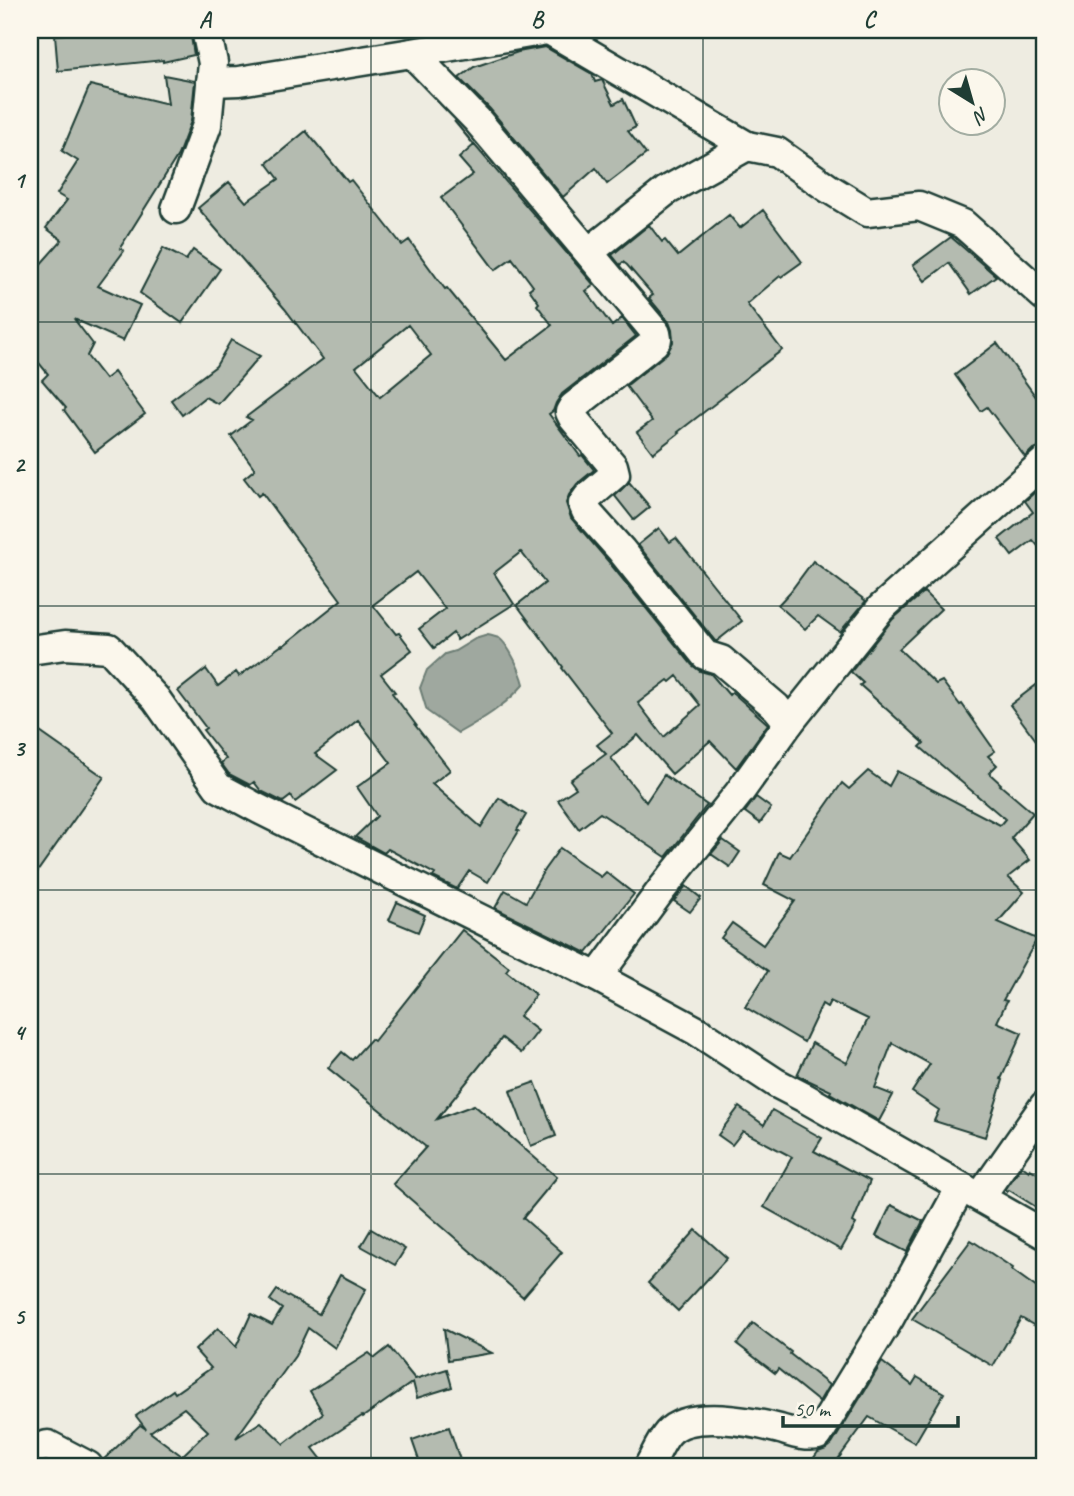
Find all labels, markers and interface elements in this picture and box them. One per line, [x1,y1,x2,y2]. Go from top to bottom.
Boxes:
text: A [199,5,213,34]
text: B [531,5,545,34]
text: C [864,5,878,34]
north arrow [937,66,1007,136]
text: N [967,102,994,130]
text: 1 [14,166,27,195]
text: 2 [14,450,27,479]
text: 3 [14,734,27,763]
text: 4 [14,1018,27,1047]
text: 5 [14,1302,26,1331]
scale bar [783,1384,958,1428]
text: 50 m [794,1396,832,1422]

